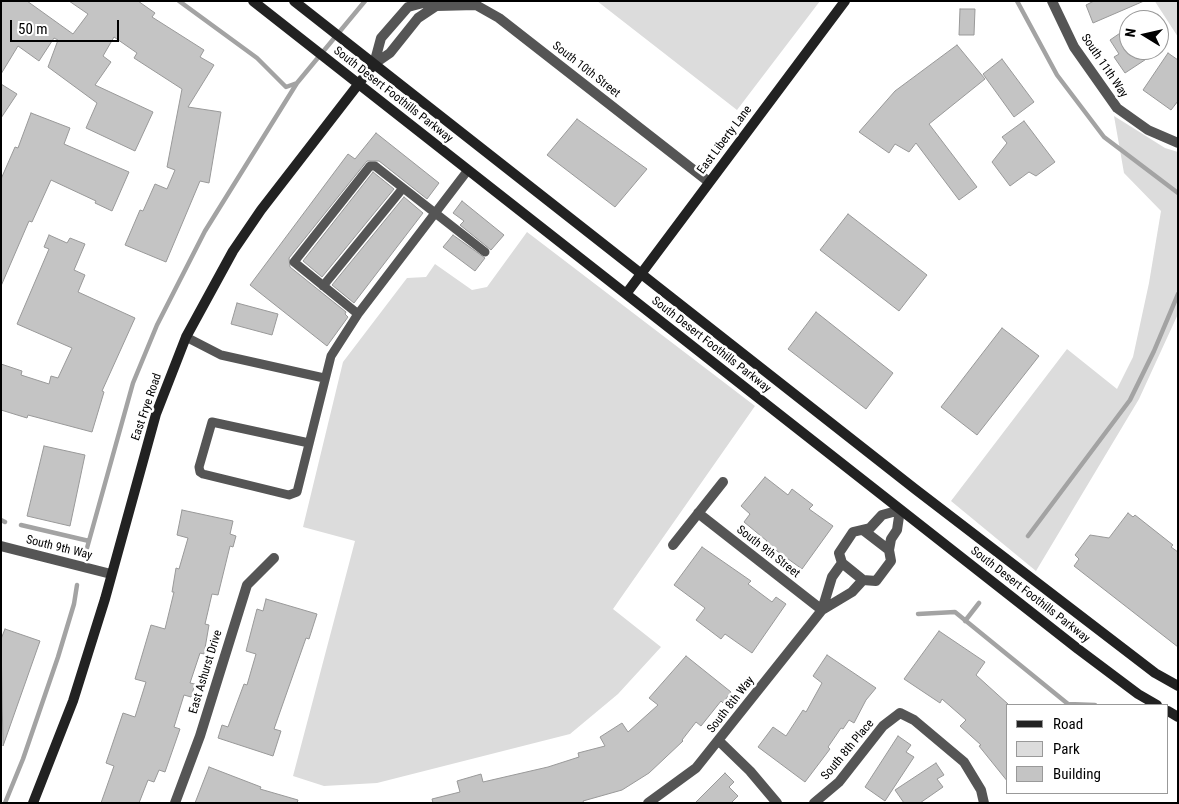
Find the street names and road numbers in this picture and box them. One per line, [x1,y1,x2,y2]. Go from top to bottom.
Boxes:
street label: South 11th Way [1077,31,1131,101]
street label: South 10th Street [549,39,623,101]
street label: South Desert Foothills Parkway [331,44,455,146]
street label: East Liberty Lane [695,103,755,177]
street label: South Desert Foothills Parkway [649,294,773,396]
street label: East Frye Road [129,371,165,443]
street label: South 9th Street [734,523,802,581]
street label: South 9th Way [24,533,94,563]
street label: South Desert Foothills Parkway [968,544,1092,646]
street label: East Ashurst Drive [186,628,226,716]
street label: South 8th Way [704,674,758,736]
street label: South 8th Place [819,717,877,783]

